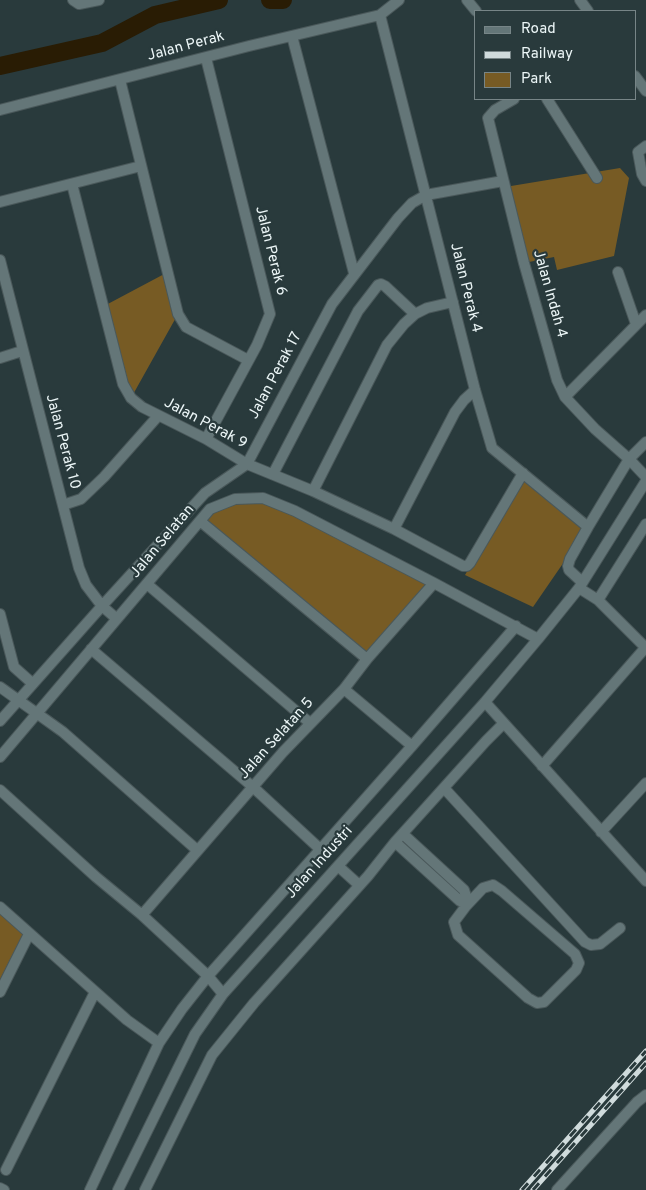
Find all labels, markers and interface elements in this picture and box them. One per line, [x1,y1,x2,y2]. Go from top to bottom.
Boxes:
legend [473,10,636,100]
text: Road [521,20,556,39]
street label: Jalan Perak [145,28,227,66]
text: Railway [521,45,573,64]
text: Park [521,70,552,89]
street label: Jalan Perak 6 [250,204,290,298]
street label: Jalan Perak 4 [445,241,485,335]
street label: Jalan Indah 4 [528,248,570,340]
street label: Jalan Perak 17 [246,329,306,423]
street label: Jalan Perak 10 [41,392,83,492]
street label: Jalan Perak 9 [160,395,250,453]
street label: Jalan Selatan [127,502,199,582]
street label: Jalan Selatan 5 [236,695,318,783]
street label: Jalan Industri [283,823,357,903]

